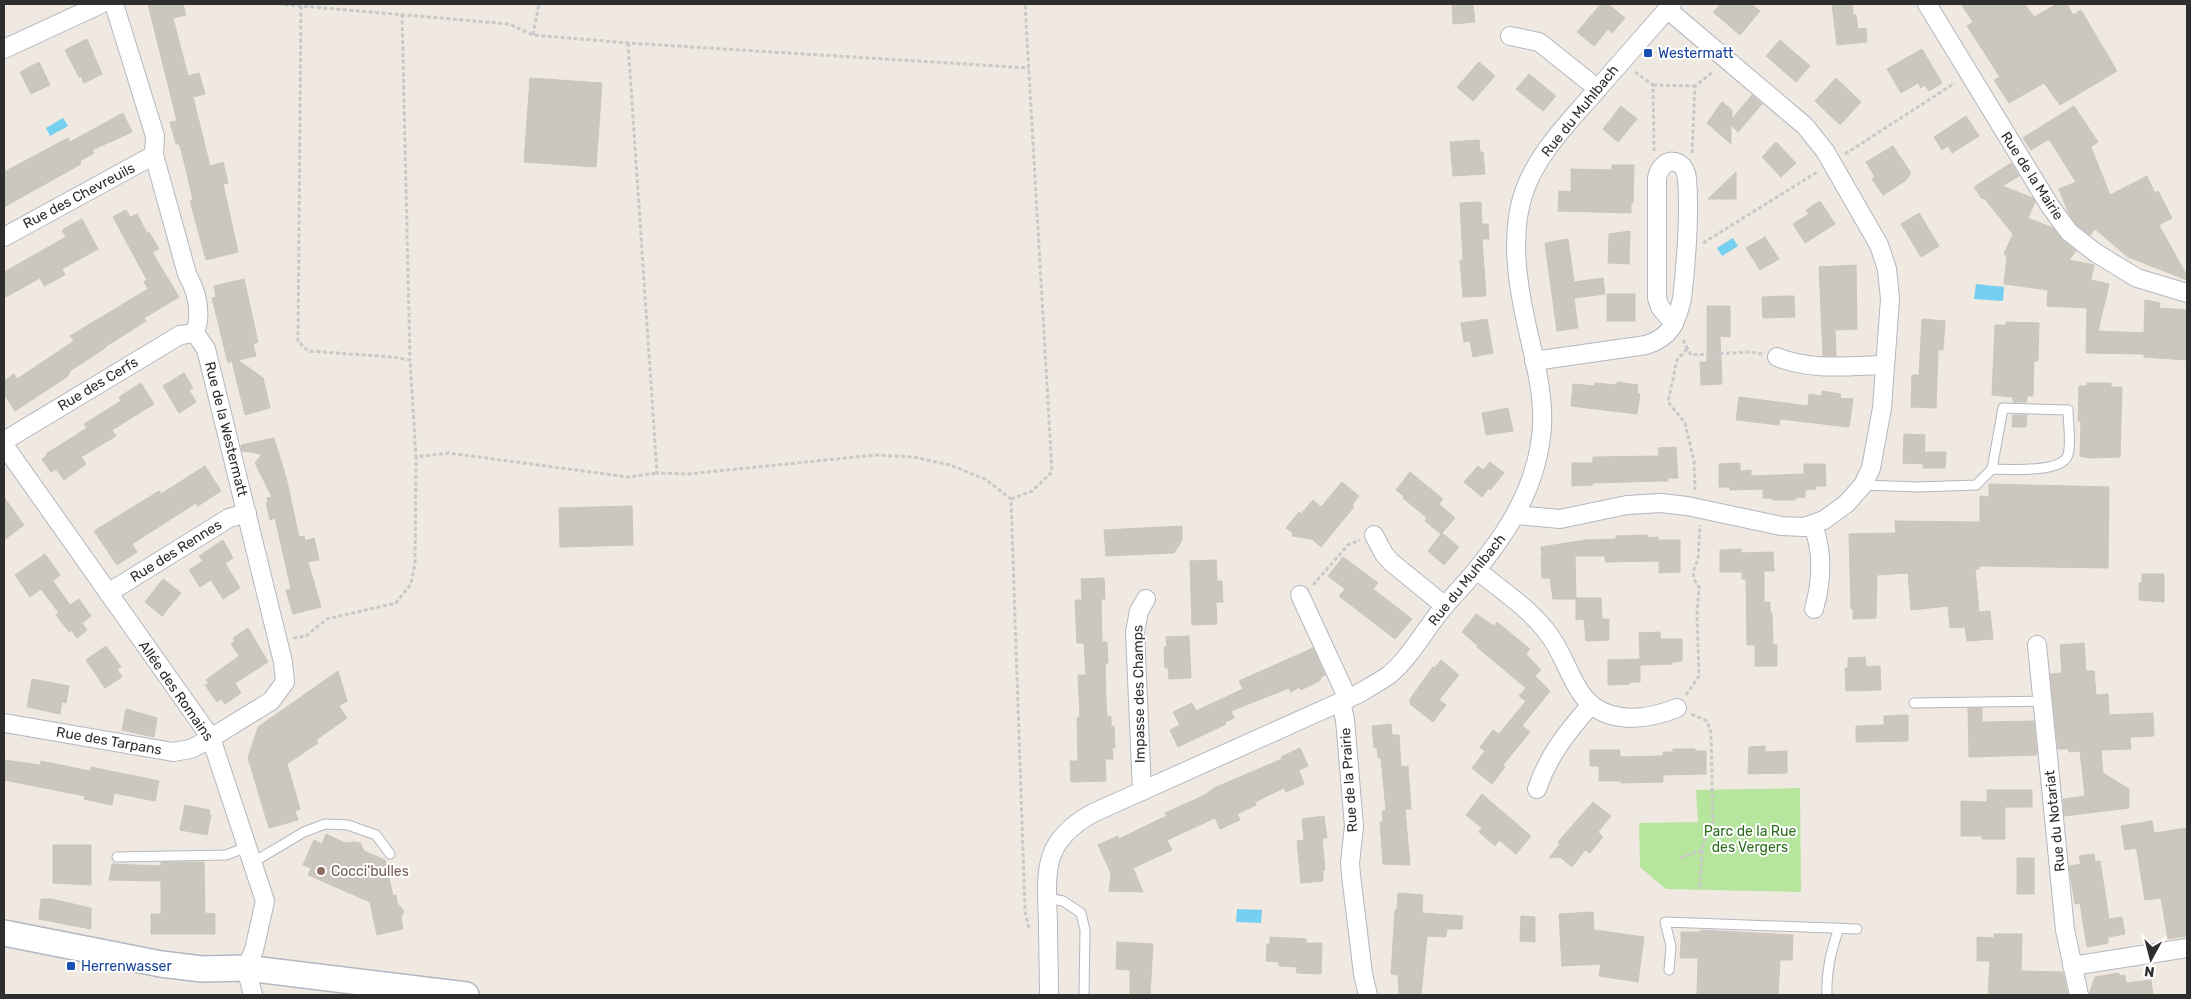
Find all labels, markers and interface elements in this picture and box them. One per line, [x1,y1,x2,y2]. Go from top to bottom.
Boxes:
place label: Westermatt [1658,45,1734,62]
marker: Westermatt [1642,47,1654,59]
street label: Rue du Muhlbach [1538,62,1622,160]
street label: Rue de la Mairie [1997,129,2067,223]
street label: Rue des Chevreuils [20,159,138,233]
street label: Rue des Cerfs [55,353,141,415]
street label: Rue de la Westermatt [201,360,251,499]
street label: Rue des Rennes [127,516,225,586]
street label: Rue du Muhlbach [1425,531,1509,629]
street label: Impasse des Champs [1129,625,1149,763]
street label: Allée des Romains [135,638,217,744]
street label: Rue des Tarpans [55,723,163,759]
street label: Rue de la Prairie [1337,727,1361,833]
street label: Rue du Notariat [2041,769,2069,873]
park label: Parc de la Rue des Vergers [1704,823,1796,856]
place label: Cocci'bulles [331,863,409,880]
marker: Cocci'bulles [315,865,327,877]
north arrow [2126,934,2176,984]
place label: Herrenwasser [81,958,172,975]
marker: Herrenwasser [65,960,77,972]
text: N [2143,962,2156,980]

